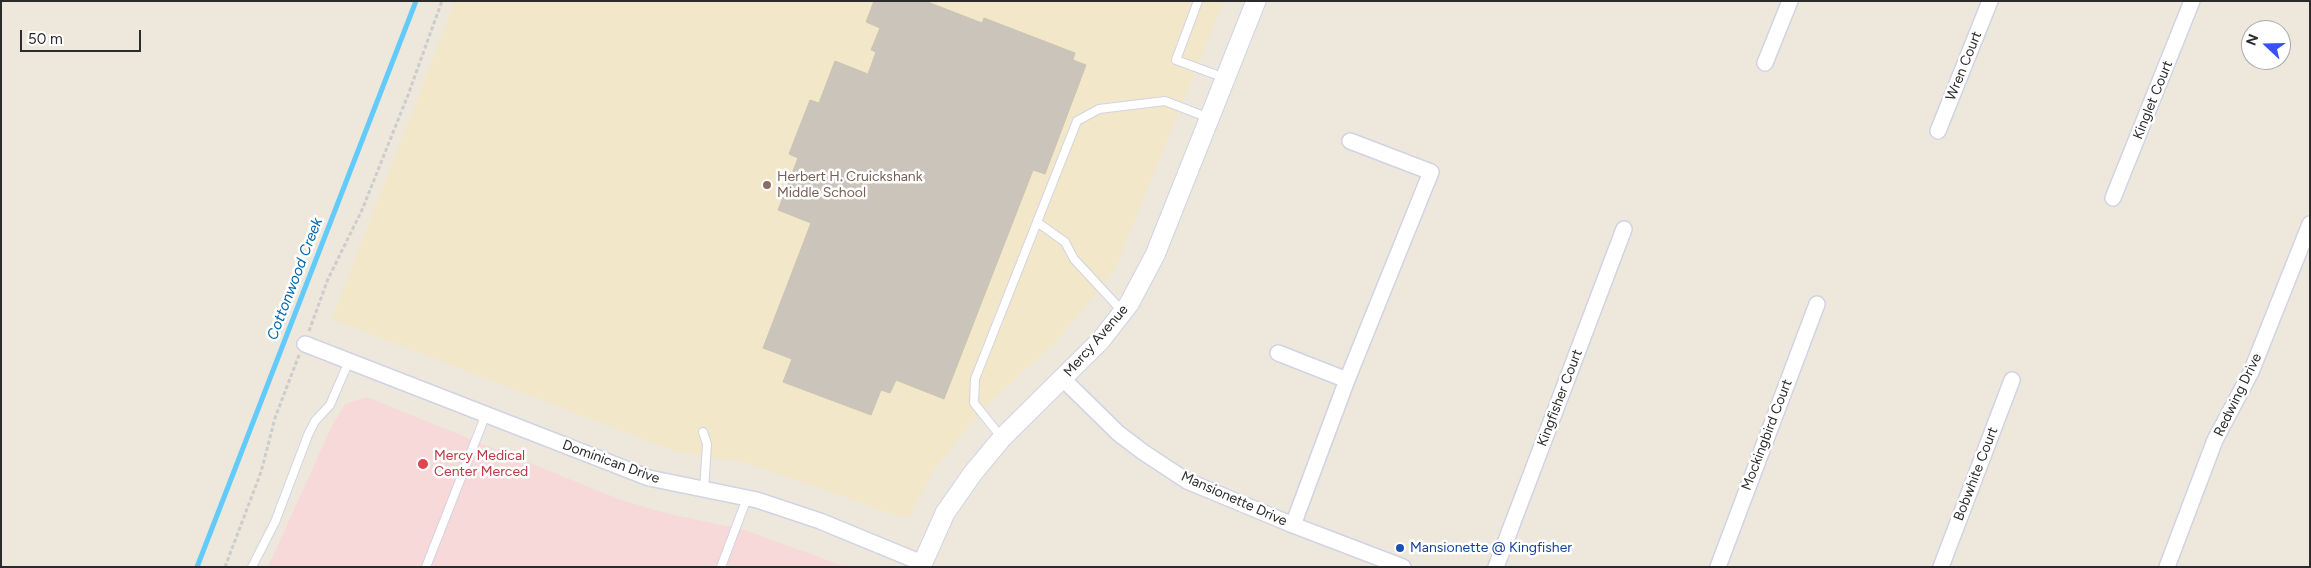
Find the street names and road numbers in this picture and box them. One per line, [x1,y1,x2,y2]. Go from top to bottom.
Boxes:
street label: Wren Court [1943,29,1985,103]
street label: Kinglet Court [2130,58,2176,142]
street label: Mercy Avenue [1060,302,1132,380]
street label: Kingfisher Court [1534,347,1586,449]
street label: Redwing Drive [2211,351,2265,439]
street label: Mockingbird Court [1738,377,1796,493]
street label: Bobwhite Court [1950,425,2002,523]
street label: Dominican Drive [560,437,662,487]
street label: Mansionette Drive [1178,468,1290,530]

